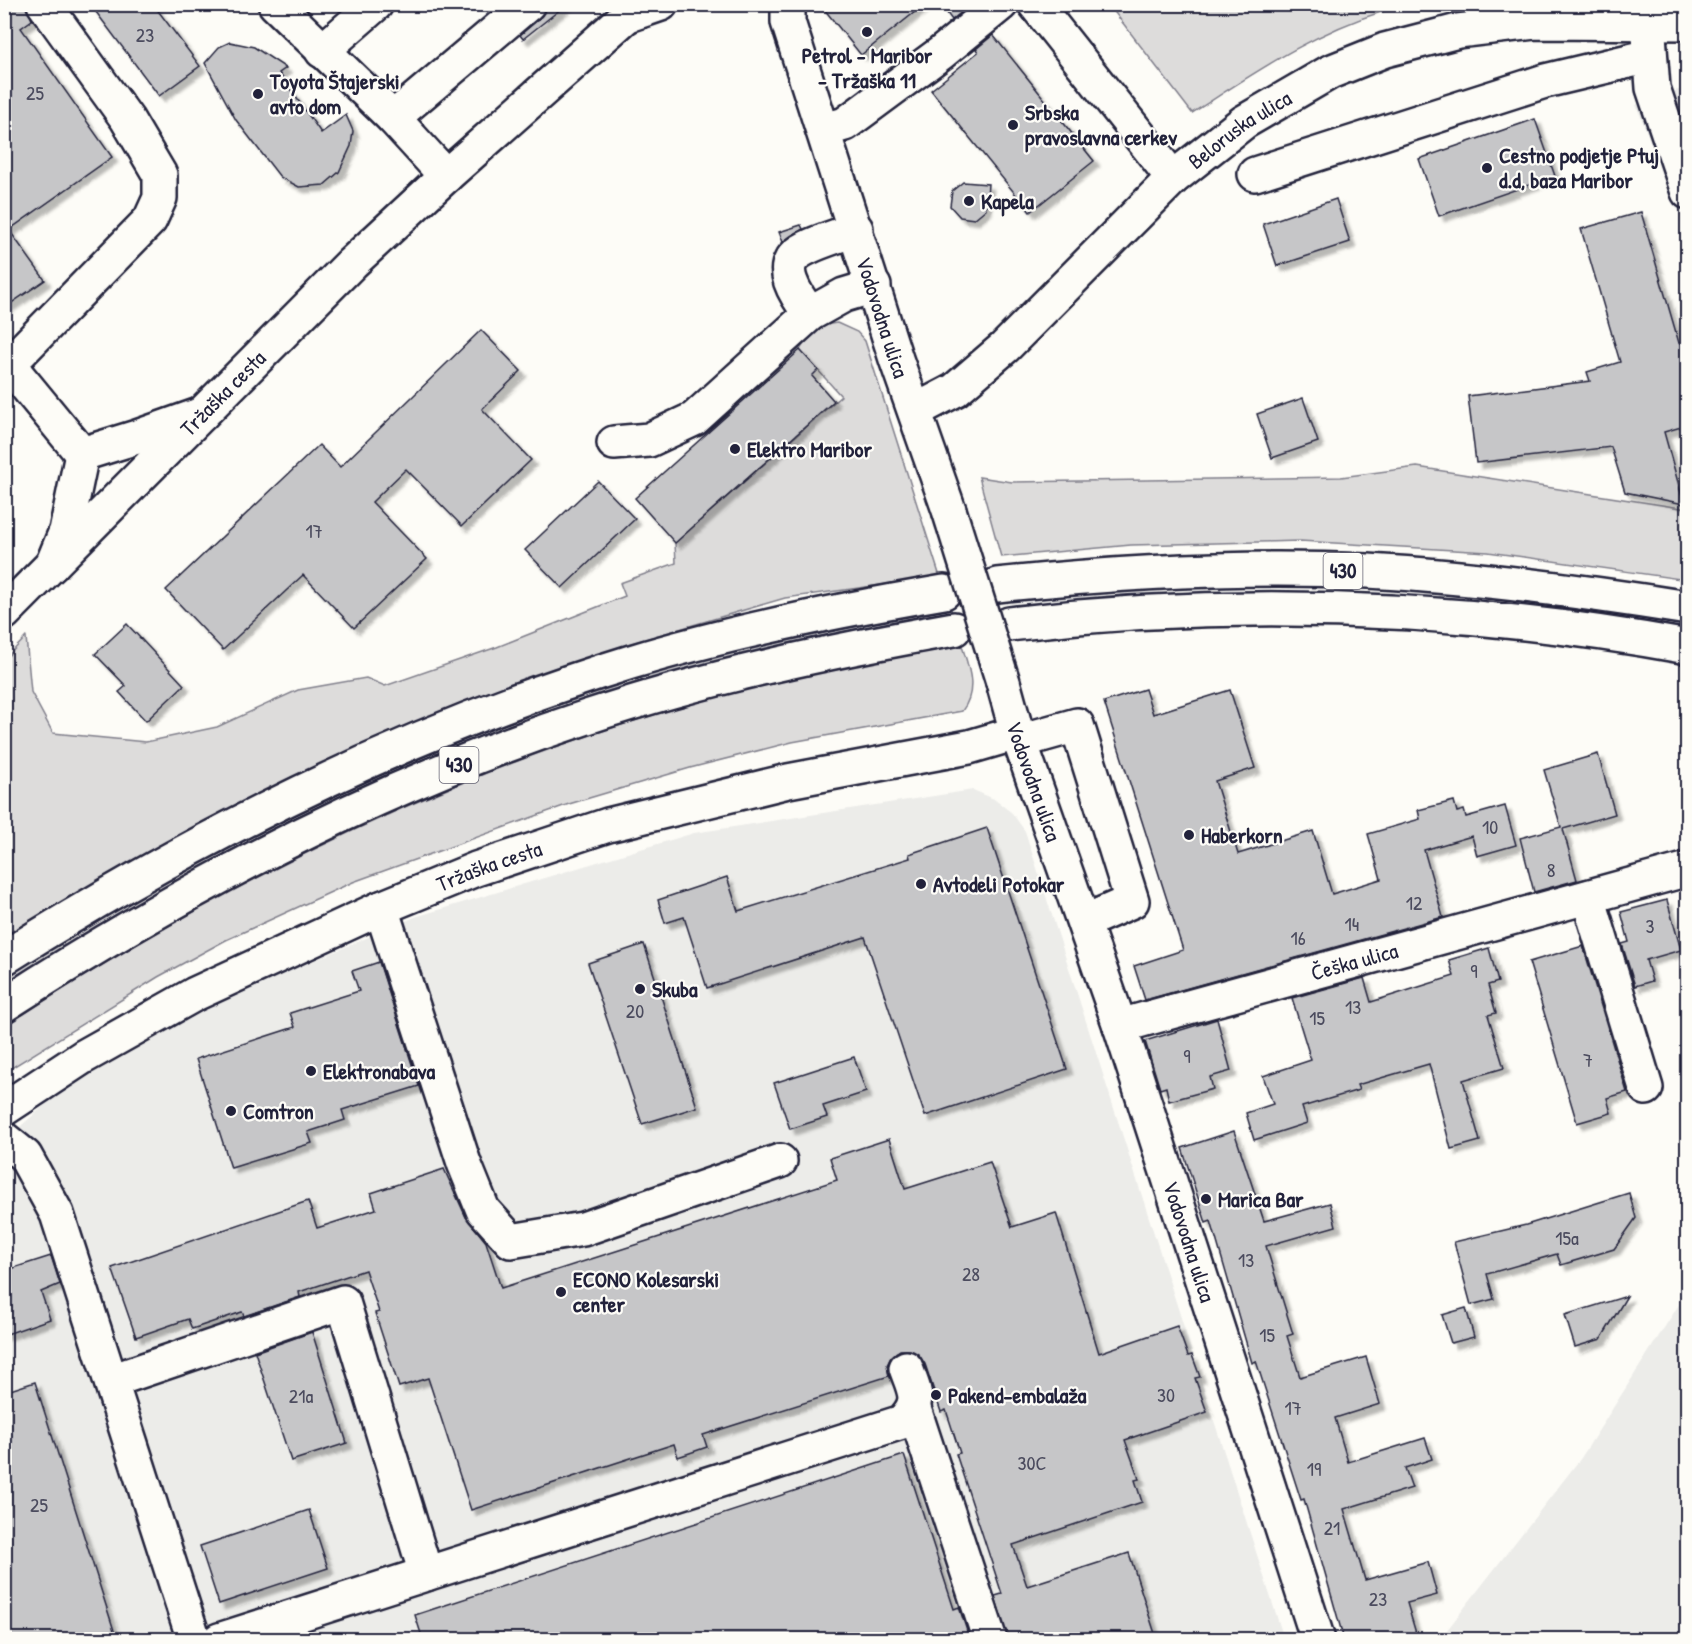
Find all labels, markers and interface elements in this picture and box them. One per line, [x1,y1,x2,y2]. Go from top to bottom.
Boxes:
house number: 23 [136,21,154,48]
marker: Petrol - Maribor - Tržaška 11 [860,25,874,39]
place label: Petrol - Maribor - Tržaška 11 [802,40,933,95]
place label: Toyota Štajerski avto dom [269,66,400,121]
house number: 25 [26,79,44,106]
street label: Beloruska ulica [1181,83,1297,176]
marker: Toyota Štajerski avto dom [251,87,265,101]
place label: Srbska pravoslavna cerkev [1025,97,1177,153]
marker: Srbska pravoslavna cerkev [1006,118,1020,132]
place label: Cestno podjetje Ptuj d.d, baza Maribor [1499,140,1659,195]
marker: Cestno podjetje Ptuj d.d, baza Maribor [1480,161,1494,175]
place label: Kapela [981,186,1034,217]
marker: Kapela [962,194,976,208]
street label: Vodovodna ulica [849,253,917,382]
street label: Tržaška cesta [173,343,272,443]
place label: Elektro Maribor [747,434,872,464]
marker: Elektro Maribor [728,442,742,456]
house number: 17 [305,517,323,544]
road number: 430 [1324,553,1362,589]
street label: Vodovodna ulica [999,718,1069,846]
road number: 430 [440,747,478,783]
house number: 10 [1482,813,1498,840]
place label: Haberkorn [1201,820,1283,850]
marker: Haberkorn [1182,828,1196,842]
street label: Tržaška cesta [432,833,546,899]
house number: 8 [1547,856,1555,883]
place label: Avtodeli Potokar [933,869,1065,899]
marker: Avtodeli Potokar [914,877,928,891]
house number: 12 [1406,889,1423,916]
house number: 14 [1345,910,1359,937]
house number: 3 [1646,912,1655,939]
house number: 16 [1290,924,1306,951]
street label: Češka ulica [1307,935,1401,988]
house number: 9 [1470,957,1478,984]
place label: Skuba [652,974,698,1004]
marker: Skuba [633,982,647,996]
house number: 13 [1345,993,1361,1020]
house number: 20 [626,997,644,1024]
house number: 15 [1309,1004,1325,1031]
house number: 9 [1183,1042,1191,1069]
house number: 7 [1583,1046,1593,1073]
place label: Elektronabava [323,1056,435,1086]
marker: Elektronabava [304,1064,318,1078]
place label: Comtron [243,1096,314,1126]
marker: Comtron [224,1104,238,1118]
street label: Vodovodna ulica [1156,1177,1223,1306]
place label: Marica Bar [1218,1184,1304,1214]
marker: Marica Bar [1199,1192,1213,1206]
house number: 15a [1555,1224,1579,1251]
house number: 13 [1238,1246,1254,1273]
house number: 28 [962,1260,980,1287]
place label: ECONO Kolesarski center [573,1264,719,1319]
marker: ECONO Kolesarski center [554,1285,568,1299]
house number: 15 [1259,1321,1275,1348]
place label: Pakend-embalaža [948,1380,1087,1410]
house number: 30 [1157,1381,1175,1408]
house number: 21a [289,1382,313,1409]
marker: Pakend-embalaža [929,1388,943,1402]
house number: 17 [1284,1394,1302,1421]
house number: 30C [1018,1449,1046,1476]
house number: 19 [1307,1455,1321,1482]
house number: 25 [30,1491,48,1518]
house number: 21 [1324,1514,1340,1541]
house number: 23 [1369,1585,1387,1612]

